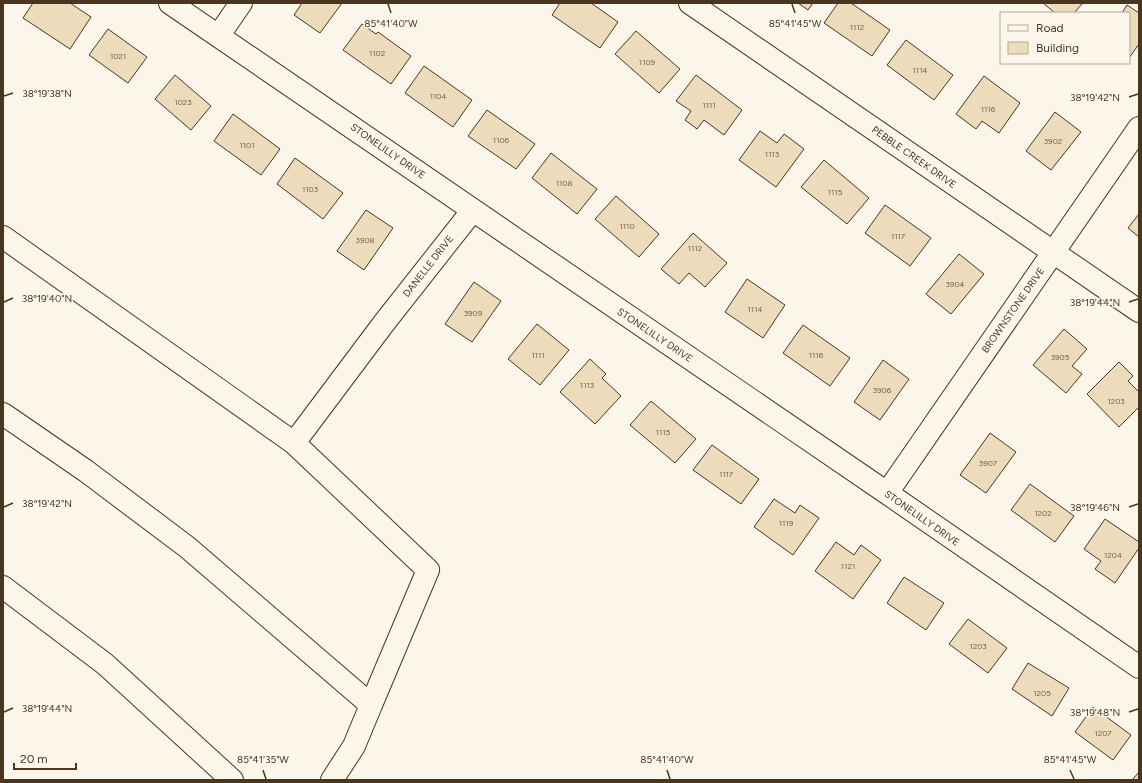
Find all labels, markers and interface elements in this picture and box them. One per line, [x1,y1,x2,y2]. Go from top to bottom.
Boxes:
legend [1000,12,1130,64]
text: 85°41'40"W [364,17,418,30]
text: 85°41'45"W [769,17,822,30]
text: Road [1036,21,1064,35]
house number: 1112 [850,22,864,32]
text: Building [1036,41,1079,55]
house number: 1102 [369,48,385,58]
house number: 1021 [110,51,126,61]
house number: 1109 [639,57,656,67]
house number: 1114 [913,65,927,75]
text: 38°19'38"N [22,87,72,100]
house number: 1104 [430,91,446,101]
text: 38°19'42"N [1070,91,1120,104]
house number: 1023 [174,97,192,107]
house number: 1111 [702,100,716,110]
house number: 1116 [981,104,996,114]
street label: STONELILLY DRIVE [348,120,428,182]
street label: PEBBLE CREEK DRIVE [869,123,959,191]
house number: 1106 [493,135,510,145]
house number: 3902 [1044,136,1062,146]
house number: 1101 [239,140,255,150]
house number: 1113 [765,149,779,159]
house number: 1108 [556,178,572,188]
house number: 1103 [302,184,318,194]
house number: 1115 [828,187,843,197]
house number: 1110 [619,221,635,231]
house number: 1117 [891,231,906,241]
street label: DANELLE DRIVE [400,232,456,299]
house number: 3908 [356,235,375,245]
house number: 1112 [688,243,702,253]
street label: BROWNSTONE DRIVE [979,265,1048,355]
house number: 3904 [946,279,965,289]
text: 38°19'40"N [22,292,72,305]
text: 38°19'44"N [1070,296,1120,309]
house number: 1114 [748,304,762,314]
street label: STONELILLY DRIVE [615,305,695,365]
house number: 3909 [464,308,483,318]
house number: 1111 [531,350,545,360]
house number: 1116 [809,350,824,360]
house number: 3905 [1051,352,1070,362]
house number: 1113 [580,380,594,390]
house number: 3906 [873,385,892,395]
house number: 1203 [1107,396,1125,406]
house number: 1115 [656,427,671,437]
house number: 3907 [979,458,998,468]
house number: 1117 [719,469,734,479]
street label: STONELILLY DRIVE [882,487,962,549]
text: 38°19'42"N [22,497,72,510]
text: 38°19'46"N [1070,501,1120,514]
house number: 1202 [1034,508,1052,518]
house number: 1119 [779,518,794,528]
house number: 1204 [1104,550,1122,560]
house number: 1121 [841,561,855,571]
house number: 1203 [969,641,987,651]
house number: 1205 [1033,688,1051,698]
text: 38°19'44"N [22,702,72,715]
text: 38°19'48"N [1070,706,1120,719]
house number: 1207 [1094,728,1112,738]
scale bar [14,745,76,771]
text: 20 m [20,752,48,766]
text: 85°41'35"W [237,753,289,766]
text: 85°41'40"W [640,753,694,766]
text: 85°41'45"W [1044,753,1097,766]

